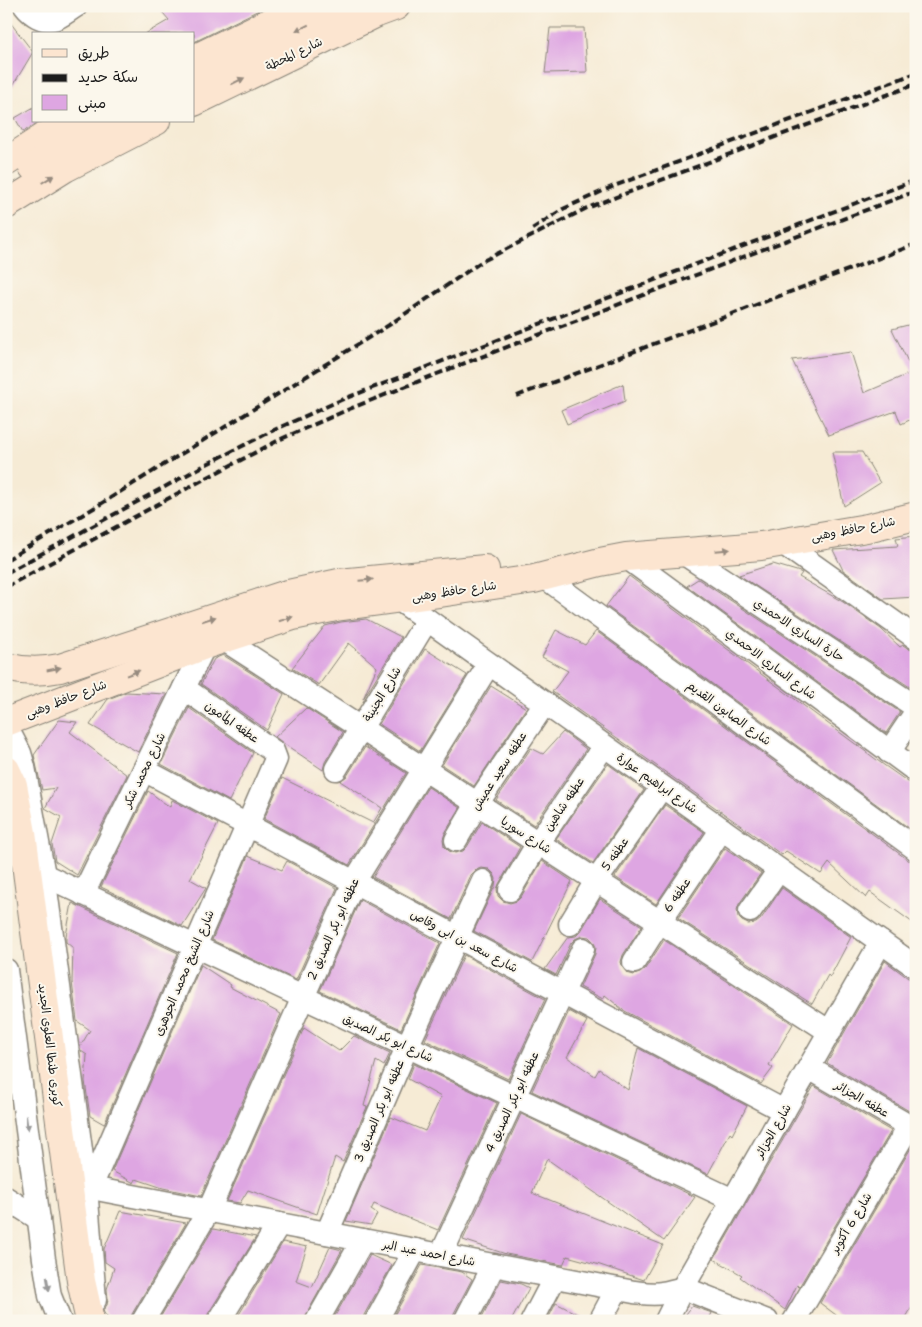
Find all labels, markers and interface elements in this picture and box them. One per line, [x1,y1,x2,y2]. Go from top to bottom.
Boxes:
one-way arrow [295,24,309,32]
legend [32,32,195,122]
street label: شارع المحطة [263,33,326,76]
text: طريق [78,43,110,63]
text: سكة حديد [78,67,138,87]
one-way arrow [230,77,245,85]
text: مبنى [78,93,106,113]
one-way arrow [41,175,54,184]
street label: شارع حافظ وهبى [809,513,897,546]
one-way arrow [715,546,731,554]
one-way arrow [359,576,375,584]
street label: شارع حافظ وهبى [410,577,498,606]
street label: حارة الساري الاحمدي [750,595,847,666]
one-way arrow [279,614,294,622]
one-way arrow [202,615,217,623]
street label: شارع الساري الاحمدي [722,625,819,704]
street label: شارع الجنينة [359,664,406,725]
one-way arrow [47,665,62,673]
one-way arrow [126,669,141,677]
street label: شارع حافظ وهبى [23,676,109,723]
street label: شارع الصابون القديم [683,677,774,750]
street label: عطفه المأمون [202,697,262,747]
street label: عطفه سعيد عميش [468,729,530,813]
street label: شارع محمد شكر [118,730,170,812]
street label: شارع ابراهيم عوارة [613,749,701,818]
street label: عطفه شاهين [540,774,588,834]
street label: شارع سوريا [497,813,554,858]
street label: عطفه 5 [598,834,632,874]
street label: عطفه ابو بكر الصديق 2 [303,875,363,983]
street label: عطفه 6 [660,875,694,915]
street label: شارع سعد بن ابى وقاص [407,906,520,977]
street label: شارع الشيخ محمد الجوهرى [150,908,219,1039]
street label: كوبرى طنطا العلوى الجديد [34,982,66,1108]
street label: شارع ابو بكر الصديق [340,1010,436,1067]
street label: عطفه ابو بكر الصديق 4 [481,1049,543,1155]
street label: عطفه ابو بكر الصديق 3 [350,1057,408,1165]
street label: عطفه الجزائر [831,1077,892,1121]
street label: شارع الجزائر [751,1101,796,1162]
one-way arrow [23,1115,31,1131]
street label: شارع 6 أكتوبر [826,1190,876,1258]
street label: شارع احمد عبد البر [380,1236,477,1271]
one-way arrow [44,1276,52,1292]

